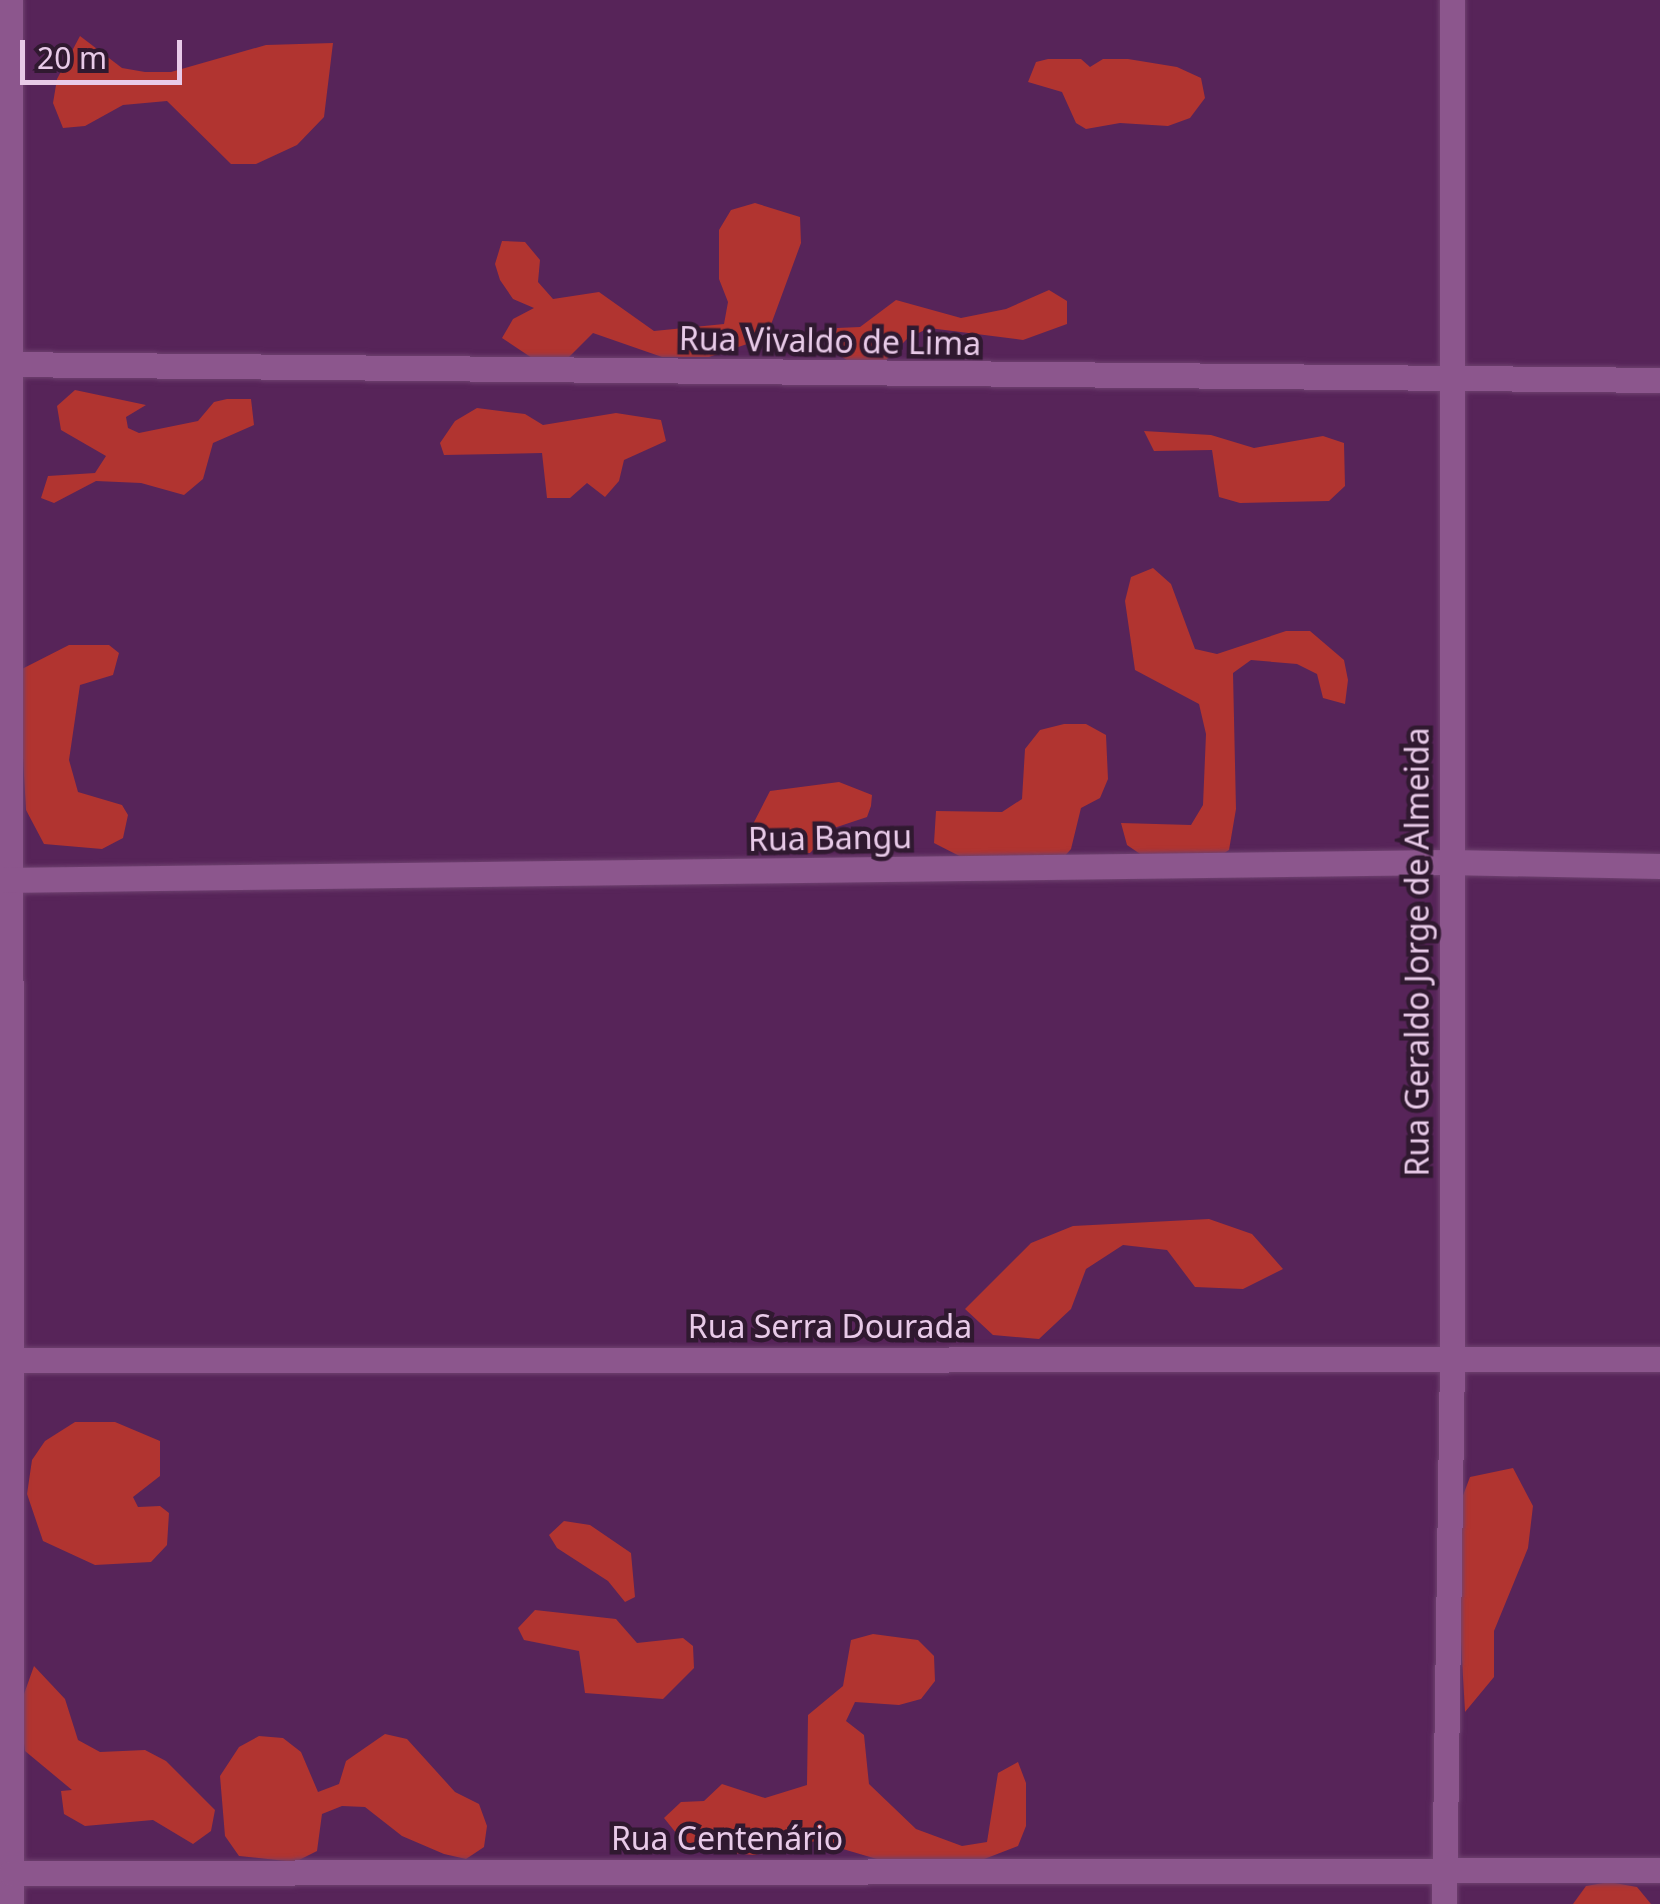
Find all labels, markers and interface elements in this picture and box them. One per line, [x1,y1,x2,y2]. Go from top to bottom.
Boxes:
scale bar [25,20,188,82]
text: 20 m [37,37,107,78]
street label: Rua Vivaldo de Lima [679,319,981,363]
street label: Rua Geraldo Jorge de Almeida [1398,727,1436,1177]
street label: Rua Bangu [748,817,912,859]
street label: Rua Serra Dourada [688,1307,972,1345]
street label: Rua Centenário [611,1819,843,1857]

